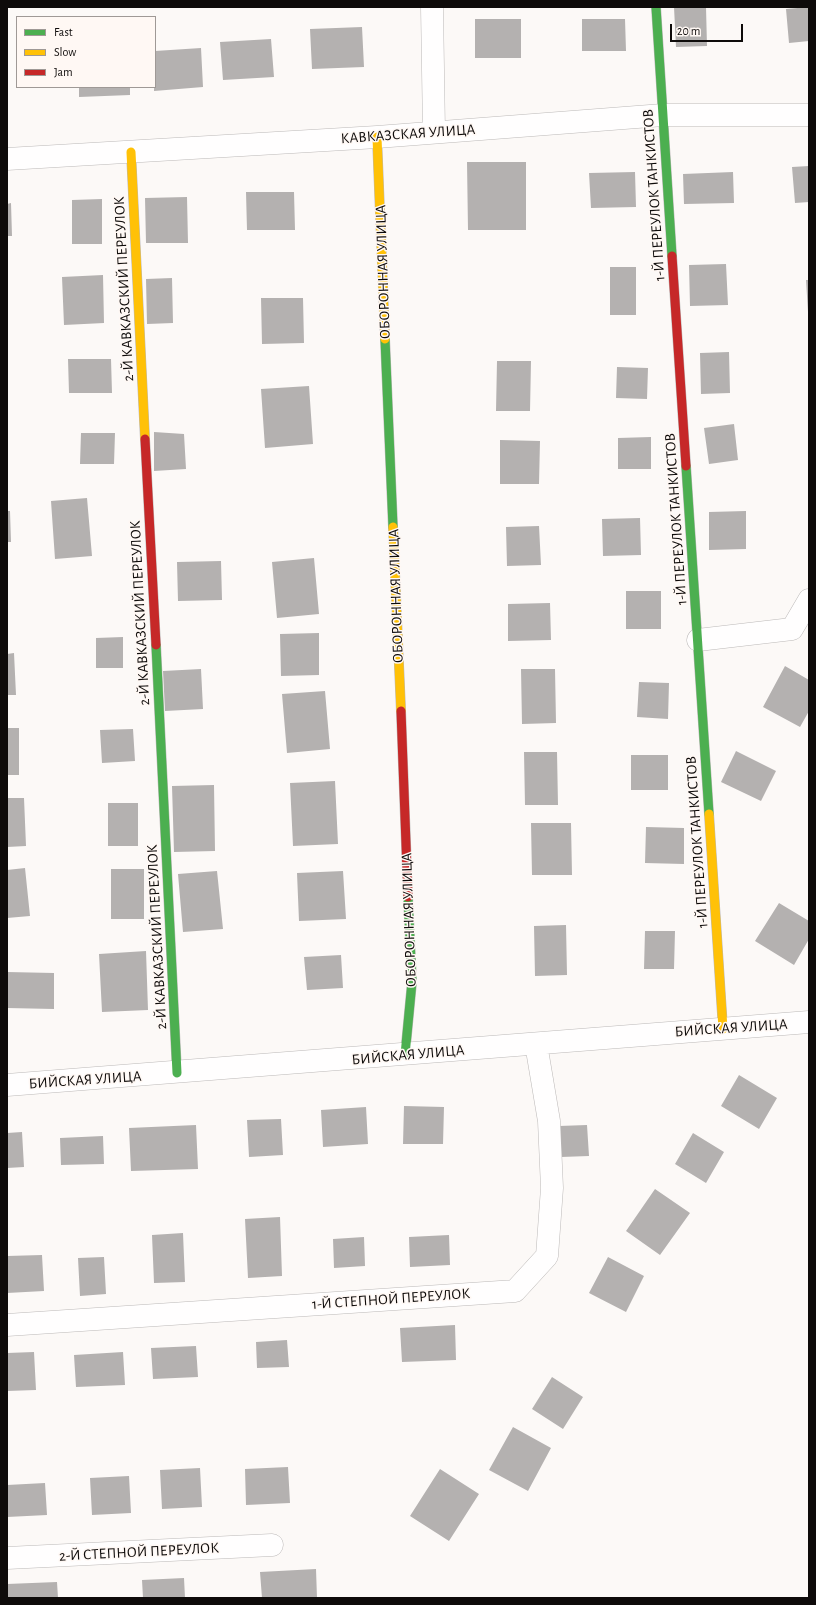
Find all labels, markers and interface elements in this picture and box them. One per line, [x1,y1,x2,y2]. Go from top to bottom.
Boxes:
legend [16,16,156,88]
scale bar [672,16,745,42]
text: 20 m [677,25,700,37]
text: Fast [54,26,73,38]
text: Slow [54,46,76,58]
text: Jam [54,66,73,78]
street label: 1-Й ПЕРЕУЛОК ТАНКИСТОВ [639,108,669,282]
street label: КАВКАЗСКАЯ УЛИЦА [340,120,476,148]
street label: 2-Й КАВКАЗСКИЙ ПЕРЕУЛОК [110,196,138,382]
street label: ОБОРОННАЯ УЛИЦА [372,204,394,340]
street label: 1-Й ПЕРЕУЛОК ТАНКИСТОВ [661,432,691,606]
street label: 2-Й КАВКАЗСКИЙ ПЕРЕУЛОК [126,520,154,706]
street label: ОБОРОННАЯ УЛИЦА [385,528,407,664]
street label: 1-Й ПЕРЕУЛОК ТАНКИСТОВ [682,755,712,929]
street label: 2-Й КАВКАЗСКИЙ ПЕРЕУЛОК [143,844,171,1030]
street label: ОБОРОННАЯ УЛИЦА [398,852,420,988]
street label: БИЙСКАЯ УЛИЦА [674,1015,788,1041]
street label: БИЙСКАЯ УЛИЦА [351,1041,465,1069]
street label: БИЙСКАЯ УЛИЦА [28,1067,142,1093]
street label: 1-Й СТЕПНОЙ ПЕРЕУЛОК [311,1284,471,1314]
street label: 2-Й СТЕПНОЙ ПЕРЕУЛОК [59,1539,219,1565]

